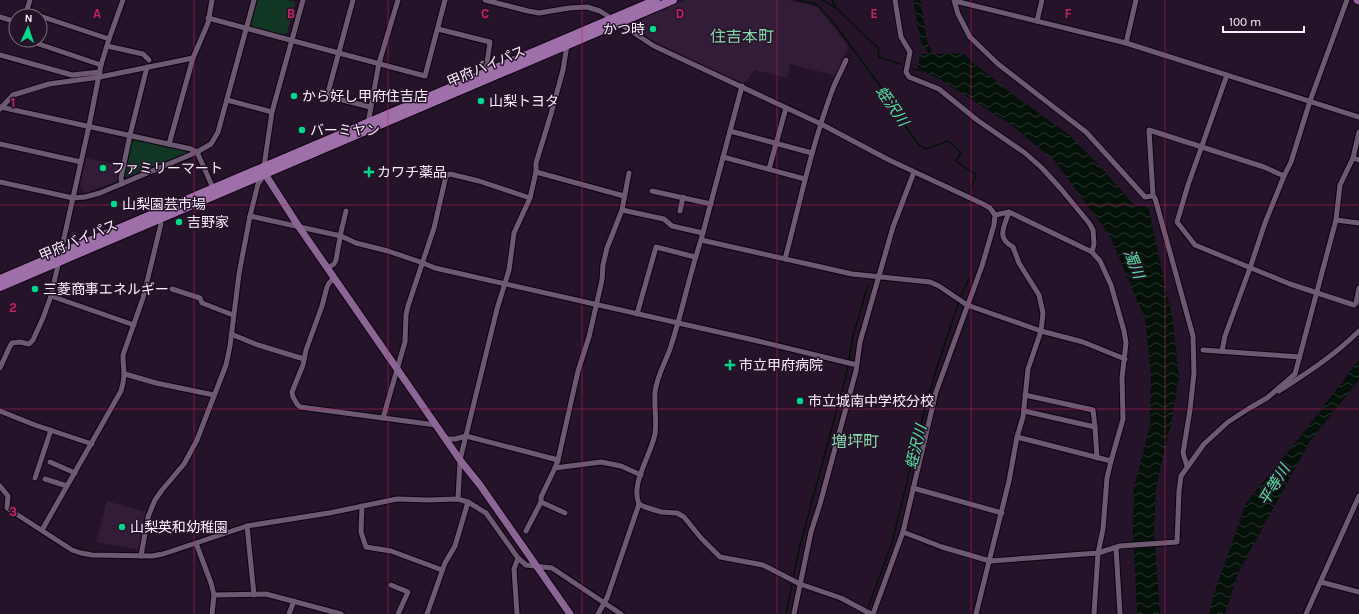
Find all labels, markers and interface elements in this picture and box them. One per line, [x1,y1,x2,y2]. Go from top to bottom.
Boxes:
text: A [93,6,101,21]
text: B [287,6,295,21]
text: C [481,6,489,21]
text: D [676,6,685,21]
text: E [870,6,878,21]
text: F [1064,6,1072,21]
north arrow [8,8,48,48]
scale bar [1223,8,1304,34]
text: N [24,12,33,25]
text: 100 m [1229,15,1261,29]
place label: かつ時 [603,21,645,38]
marker: かつ時 [648,24,658,34]
district label: 住吉本町 [710,27,774,46]
street label: 甲府バイパス [444,42,528,91]
water label: 蛭沢川 [872,82,913,131]
place label: から好し甲府住吉店 [302,88,428,105]
marker: から好し甲府住吉店 [289,91,299,101]
place label: 山梨トヨタ [489,93,559,110]
text: 1 [11,95,15,110]
marker: 山梨トヨタ [476,96,486,106]
place label: バーミヤン [310,122,380,139]
marker: バーミヤン [297,125,307,135]
place label: ファミリーマート [111,160,223,177]
marker: ファミリーマート [98,163,108,173]
place label: カワチ薬品 [377,164,447,181]
marker: カワチ薬品 [364,167,374,177]
place label: 山梨園芸市場 [122,196,206,213]
marker: 山梨園芸市場 [109,199,119,209]
place label: 吉野家 [187,214,229,231]
street label: 甲府バイパス [36,216,120,265]
marker: 吉野家 [174,217,184,227]
water label: 濁川 [1120,247,1149,283]
place label: 三菱商事エネルギー [43,281,169,298]
marker: 三菱商事エネルギー [30,284,40,294]
text: 2 [9,300,17,315]
place label: 市立甲府病院 [739,357,823,374]
marker: 市立甲府病院 [724,359,736,371]
place label: 市立城南中学校分校 [808,393,934,410]
marker: 市立城南中学校分校 [795,396,805,406]
water label: 蛭沢川 [902,421,931,471]
district label: 増坪町 [831,432,879,451]
water label: 平等川 [1255,459,1294,509]
text: 3 [9,504,17,519]
place label: 山梨英和幼稚園 [130,519,228,536]
marker: 山梨英和幼稚園 [117,522,127,532]

